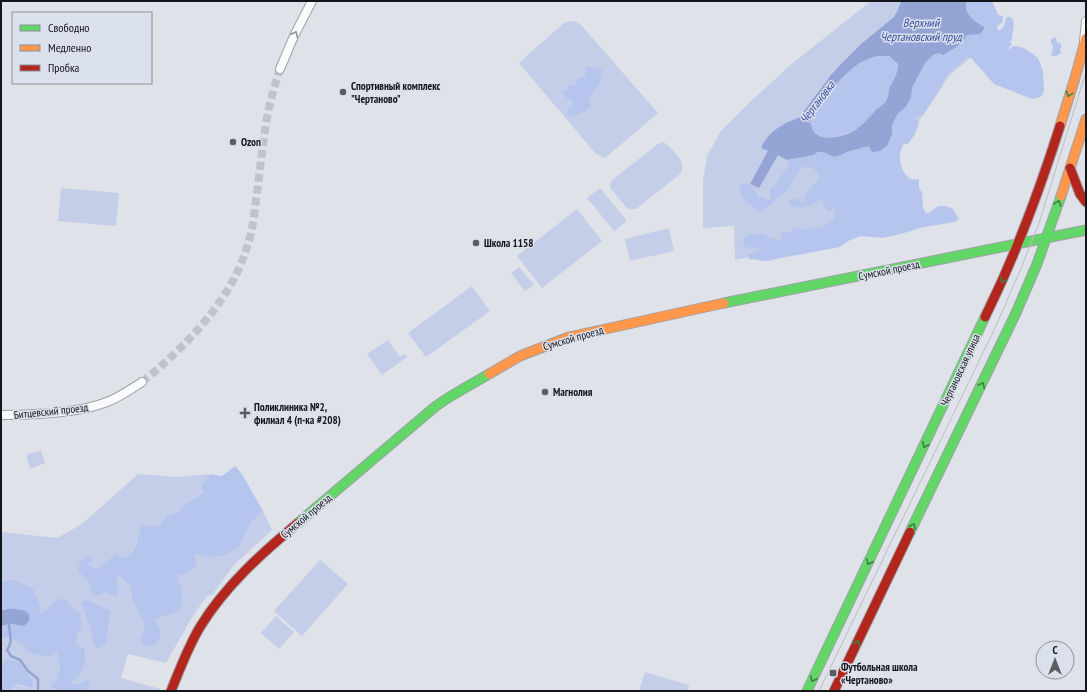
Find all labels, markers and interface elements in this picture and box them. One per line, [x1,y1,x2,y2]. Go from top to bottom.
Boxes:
legend [12,12,152,84]
water label: Верхний Чертановский пруд [880,15,963,44]
text: Свободно [48,20,90,35]
one-way arrow [290,31,298,39]
text: Медленно [48,40,91,55]
text: Пробка [48,60,80,75]
water label: Чертановка [796,77,839,126]
place label: Спортивный комплекс "Чертаново" [351,79,441,106]
marker: Спортивный комплекс "Чертаново" [338,87,348,97]
one-way arrow [1065,91,1074,98]
place label: Ozon [241,135,261,149]
marker: Ozon [228,137,238,147]
one-way arrow [1054,200,1062,207]
place label: Школа 1158 [484,236,534,250]
marker: Школа 1158 [471,238,481,248]
street label: Сумской проезд [857,257,921,283]
one-way arrow [999,276,1007,283]
street label: Сумской проезд [541,323,605,353]
street label: Чертановская улица [937,332,983,408]
one-way arrow [977,382,985,389]
place label: Магнолия [553,385,593,399]
marker: Магнолия [540,387,550,397]
street label: Битцевский проезд [13,400,89,422]
place label: Поликлиника №2, филиал 4 (п-ка #208) [254,400,341,427]
marker: Поликлиника №2, филиал 4 (п-ка #208) [239,407,251,419]
one-way arrow [922,440,930,448]
street label: Сумской проезд [278,491,334,541]
one-way arrow [909,523,916,530]
one-way arrow [866,558,874,565]
one-way arrow [852,640,860,647]
north arrow [1035,640,1075,680]
text: С [1052,643,1058,657]
place label: Футбольная школа «Чертаново» [841,660,918,687]
marker: Футбольная школа «Чертаново» [828,668,838,678]
one-way arrow [810,675,818,683]

